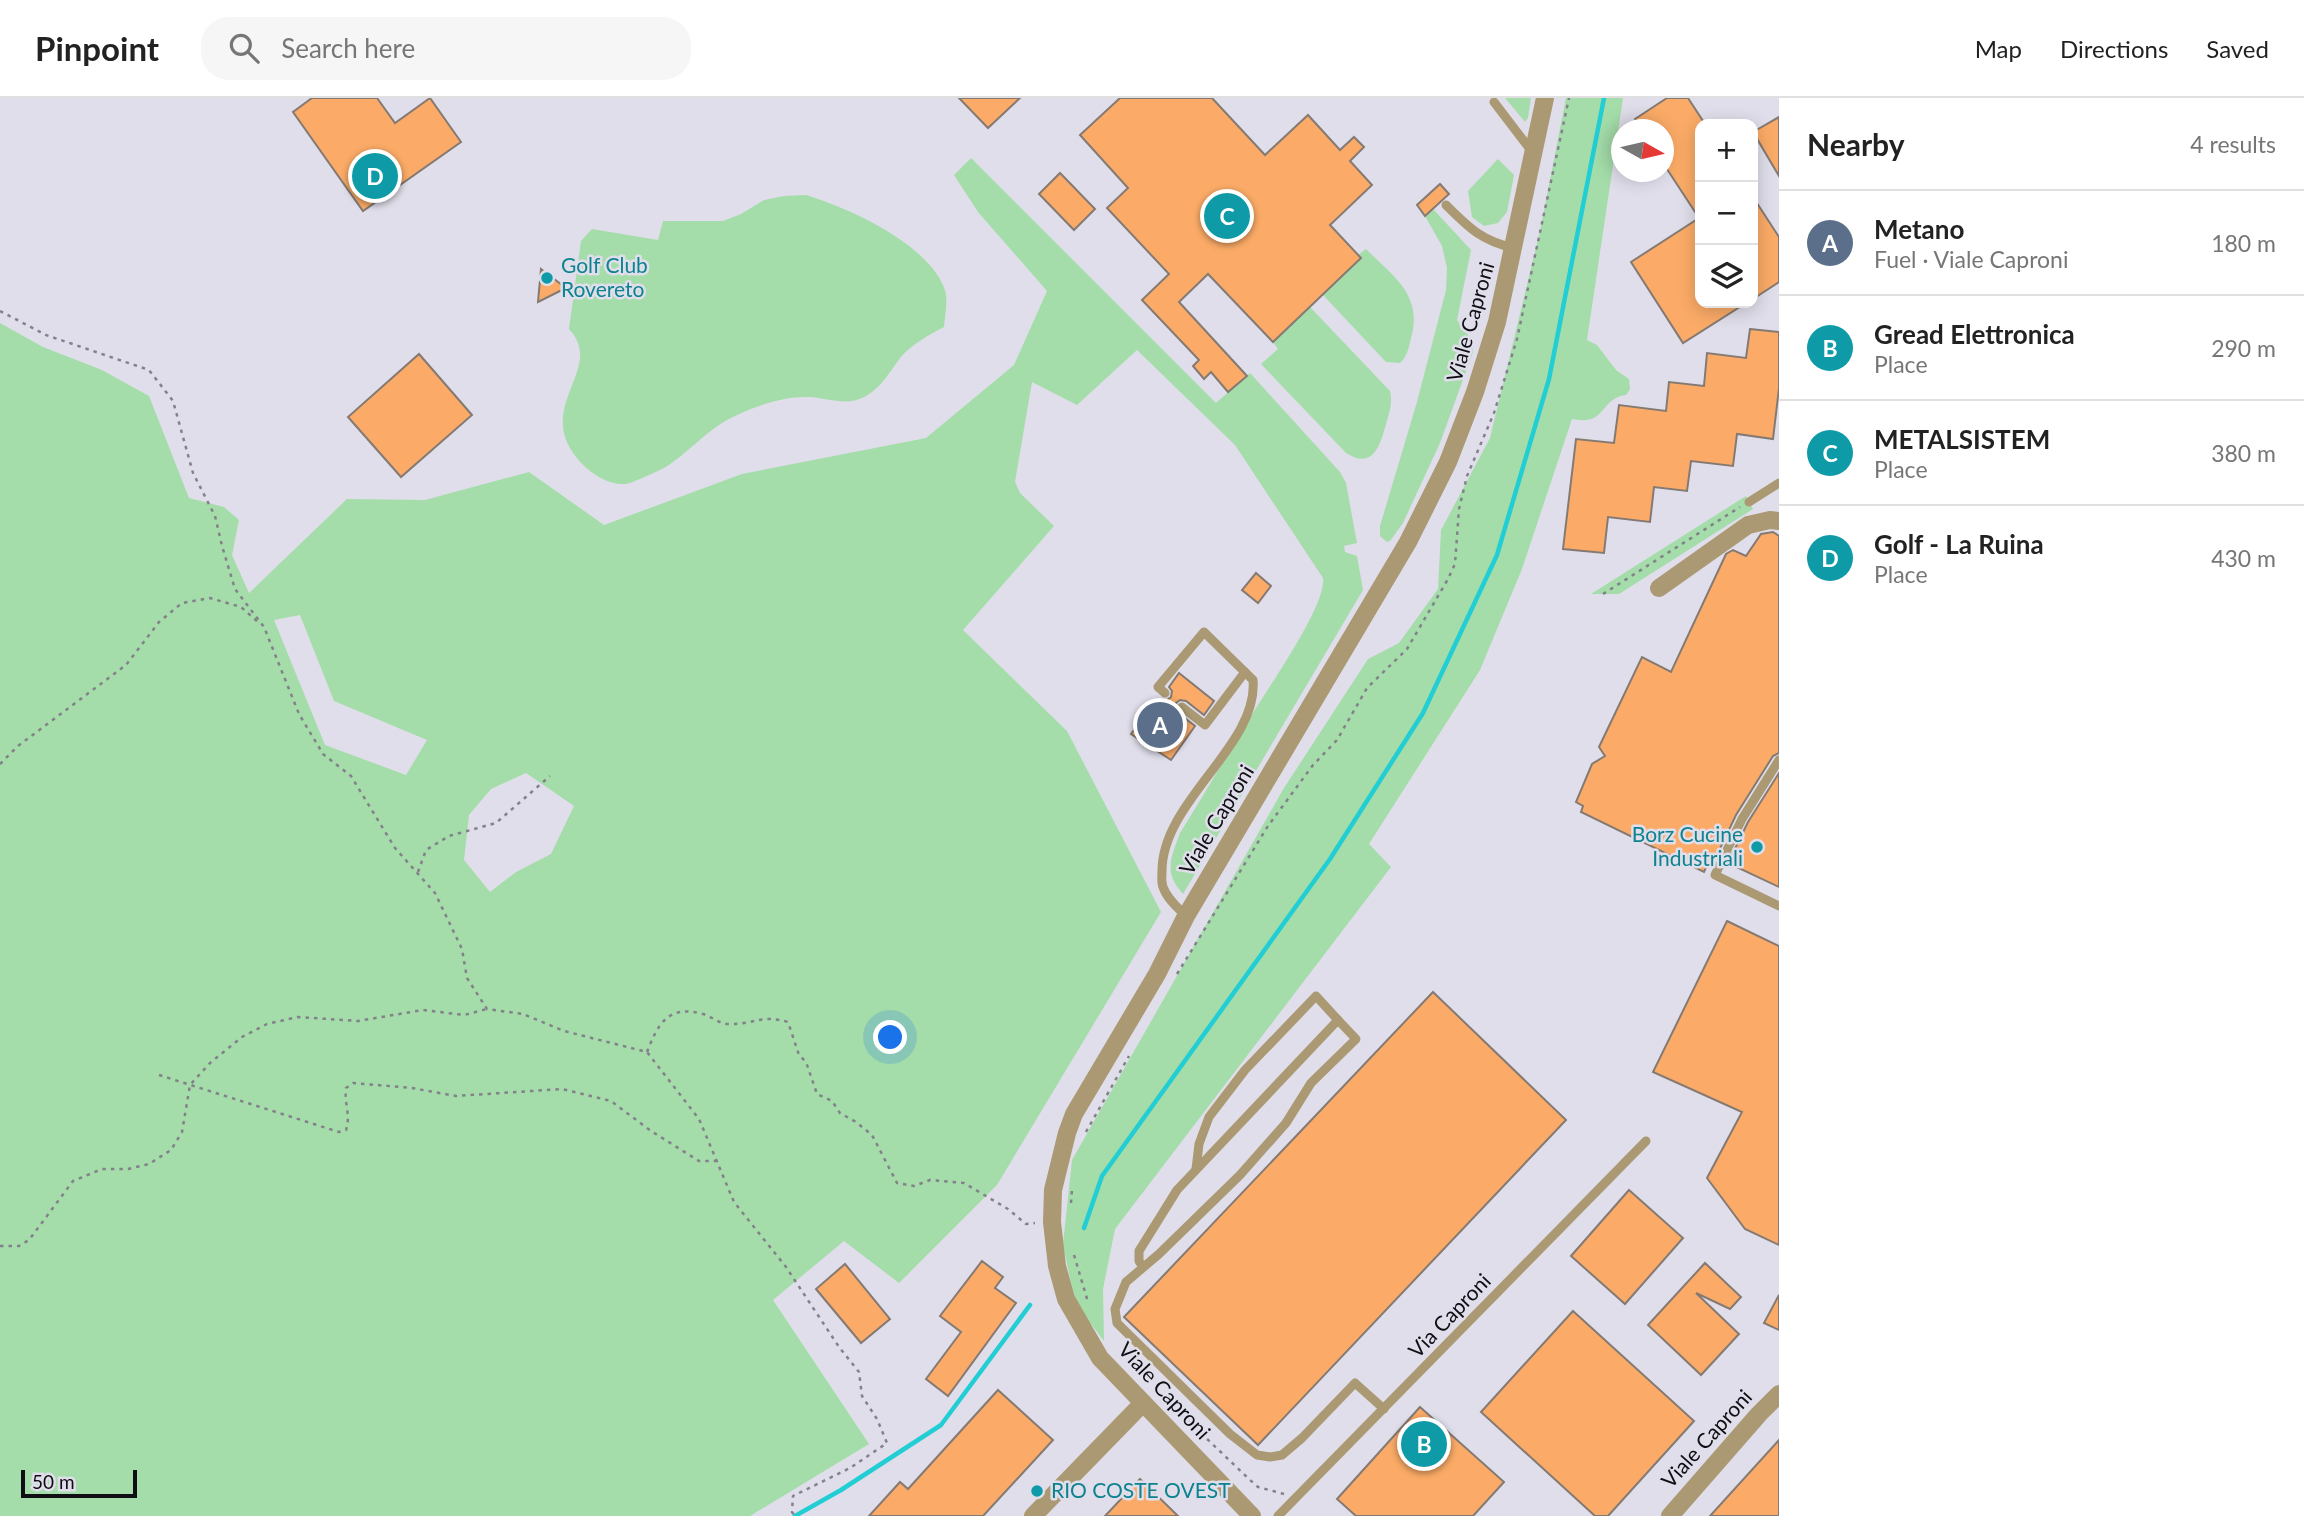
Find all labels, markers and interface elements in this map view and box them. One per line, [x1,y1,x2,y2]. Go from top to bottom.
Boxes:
search box [201,17,691,80]
text: Pinpoint [35,28,159,68]
icon: search [225,29,263,67]
text: Search here [281,32,415,64]
text: Map [1975,34,2022,63]
text: Directions [2060,34,2168,63]
text: Saved [2206,34,2269,63]
north arrow [1611,119,1674,182]
map controls [1695,119,1758,308]
button: + [1695,119,1758,182]
text: Nearby [1807,126,1905,162]
text: 4 results [2190,130,2276,158]
pin: D [352,150,398,202]
button: − [1695,182,1758,245]
pin: C [1204,190,1250,242]
text: Metano [1874,213,1964,245]
text: A [1822,229,1838,257]
text: 180 m [2211,229,2276,257]
button: layers [1695,245,1758,308]
text: Fuel · Viale Caproni [1874,245,2068,273]
place label: Golf Club Rovereto [561,252,648,301]
street label: Viale Caproni [1441,259,1499,384]
marker: Golf Club Rovereto [539,270,555,286]
text: Gread Elettronica [1874,318,2075,350]
text: B [1822,334,1838,362]
text: 290 m [2211,334,2276,362]
text: Place [1874,350,1928,378]
text: METALSISTEM [1874,423,2050,455]
text: C [1822,439,1838,467]
text: 380 m [2211,439,2276,467]
text: Place [1874,455,1928,483]
text: Golf - La Ruina [1874,528,2044,560]
text: D [1821,544,1839,572]
text: 430 m [2211,544,2276,572]
text: Place [1874,560,1928,588]
pin: A [1137,699,1183,751]
street label: Viale Caproni [1173,760,1258,878]
place label: Borz Cucine Industriali [1632,821,1743,870]
marker: Borz Cucine Industriali [1749,839,1765,855]
your location [873,1020,907,1054]
street label: Via Caproni [1403,1268,1495,1362]
street label: Viale Caproni [1114,1336,1216,1444]
street label: Viale Caproni [1655,1384,1756,1492]
pin: B [1401,1418,1447,1470]
scale bar [21,1467,136,1499]
text: 50 m [32,1470,75,1493]
place label: RIO COSTE OVEST [1051,1477,1231,1502]
marker: RIO COSTE OVEST [1029,1483,1045,1499]

